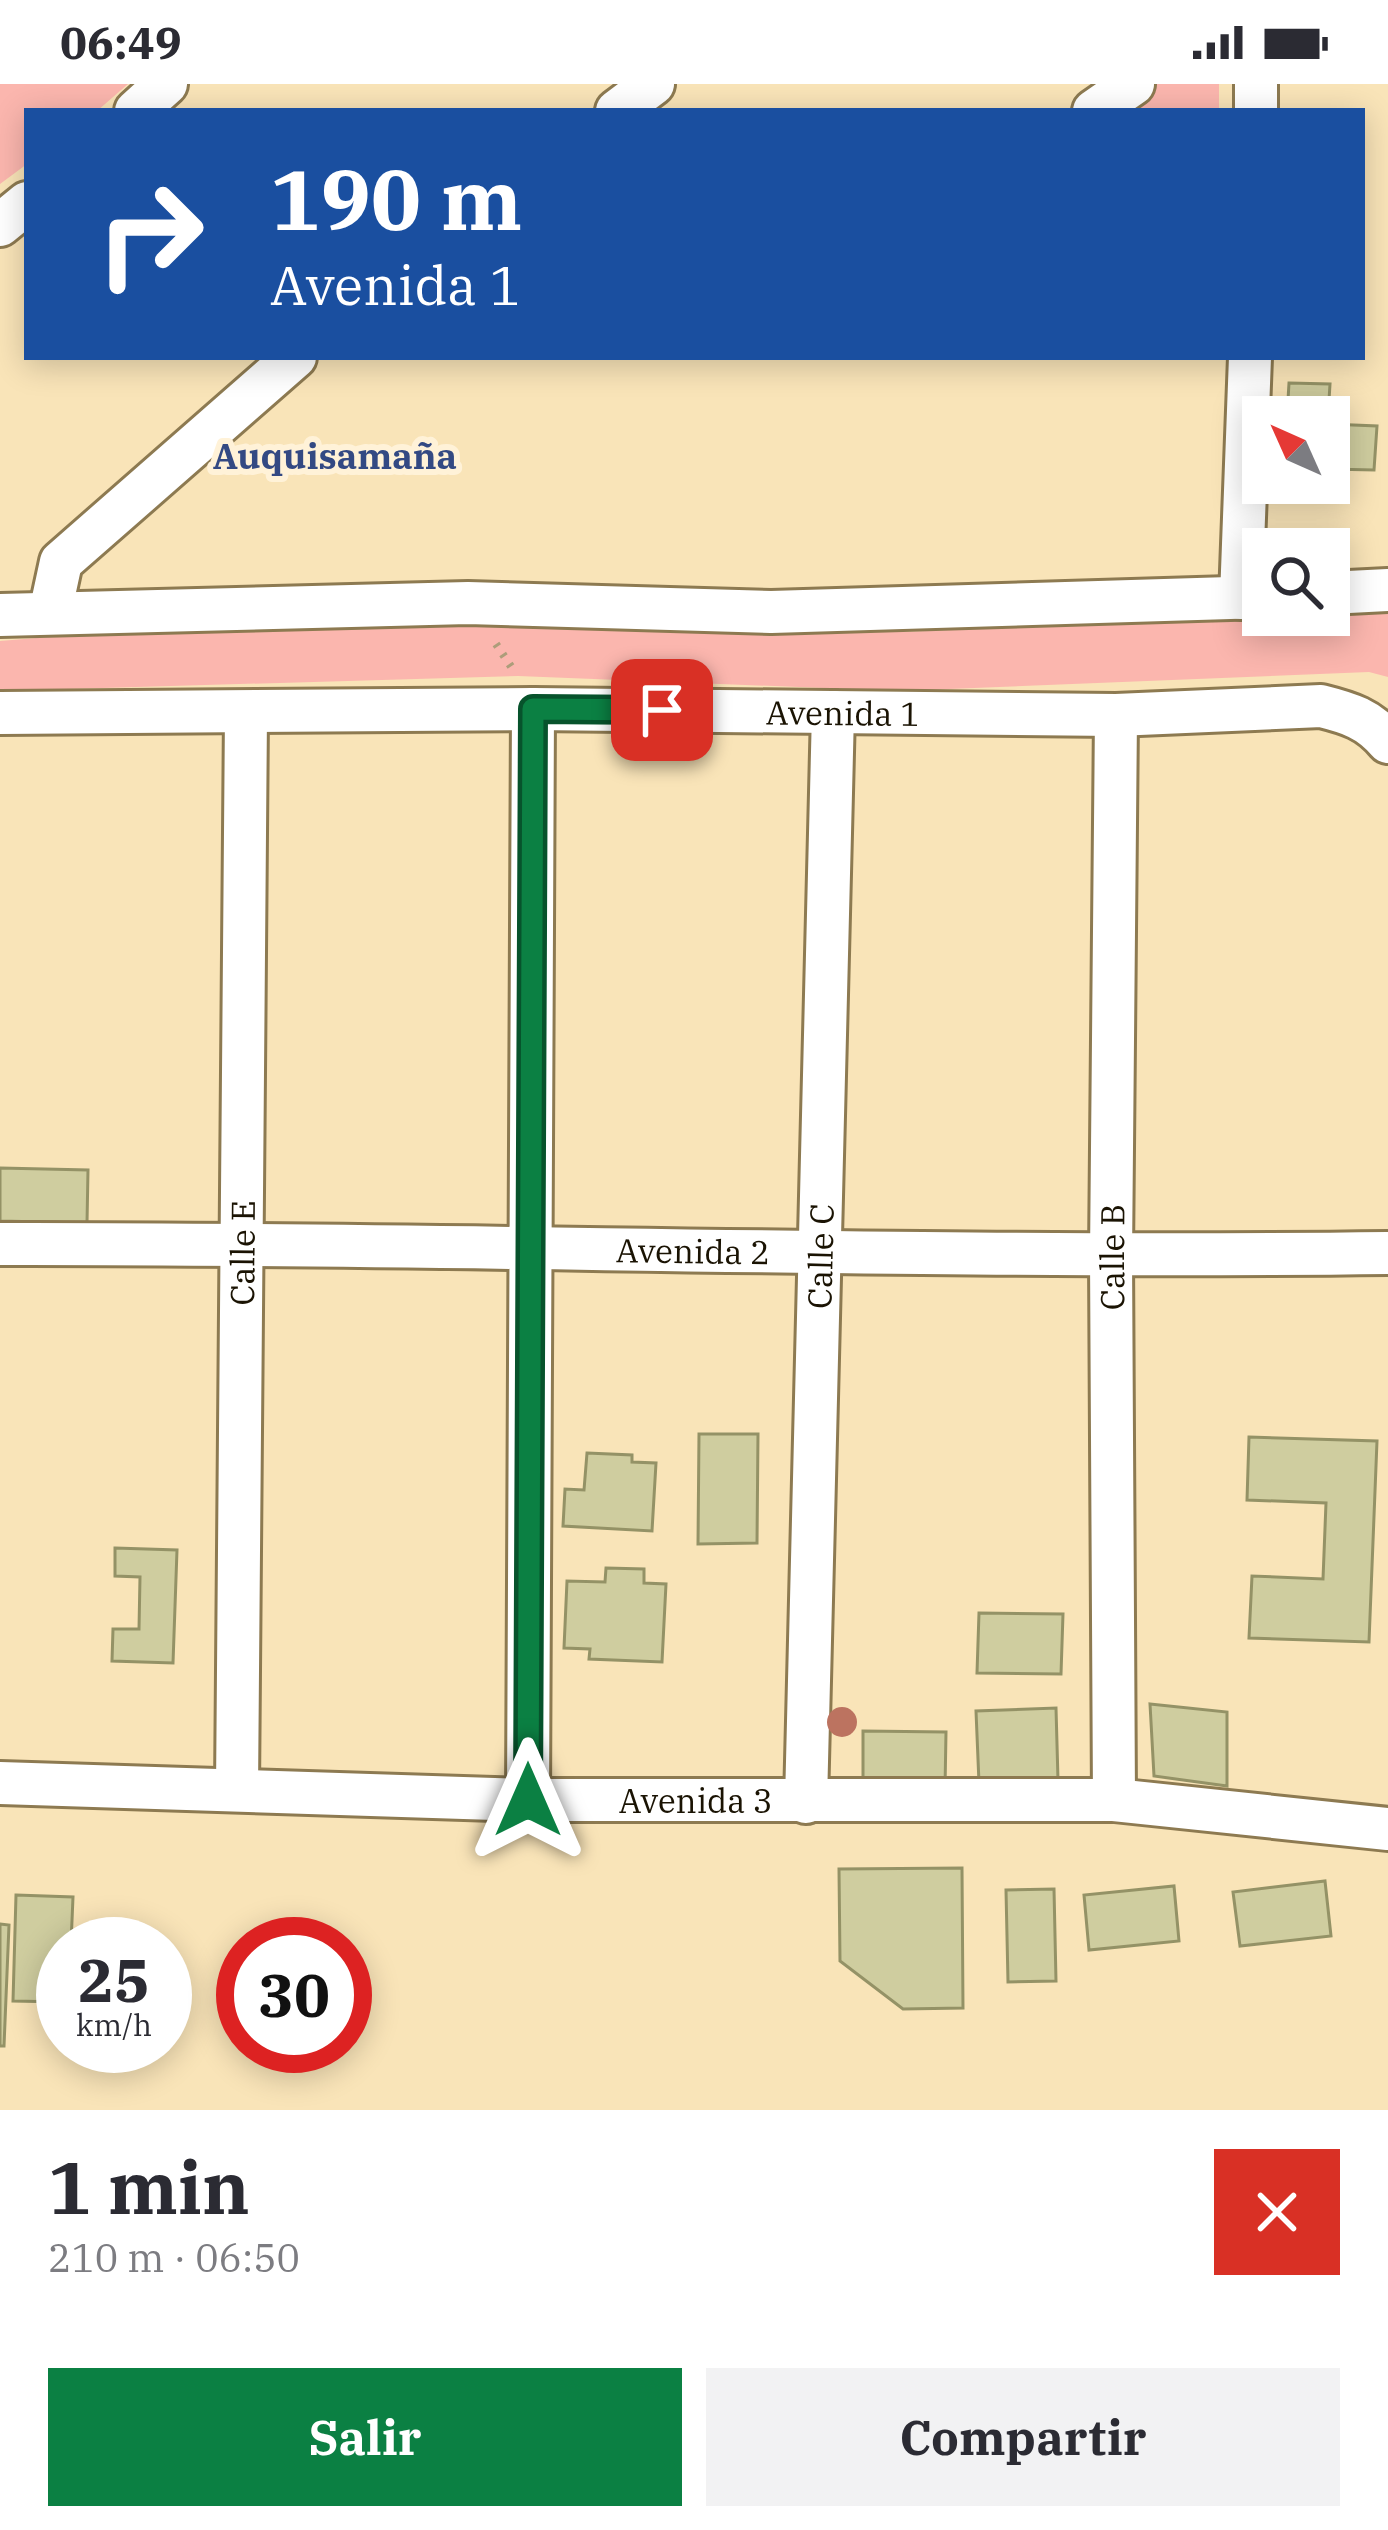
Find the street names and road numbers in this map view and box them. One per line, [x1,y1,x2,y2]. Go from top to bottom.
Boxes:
street label: Avenida 1 [766,690,920,734]
street label: Calle E [220,1200,263,1306]
street label: Calle C [797,1203,842,1310]
street label: Calle B [1089,1204,1133,1310]
street label: Avenida 2 [616,1228,770,1273]
street label: Avenida 3 [619,1779,773,1822]

